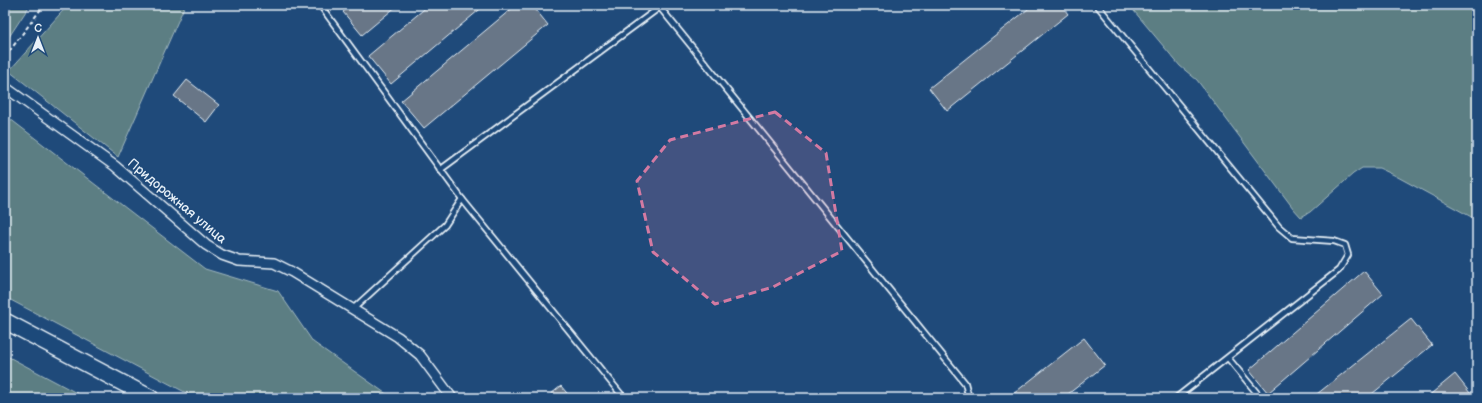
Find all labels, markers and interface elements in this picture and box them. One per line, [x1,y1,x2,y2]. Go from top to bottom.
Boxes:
north arrow [18,18,58,58]
text: С [34,22,42,35]
street label: Придорожная улица [124,155,230,247]

